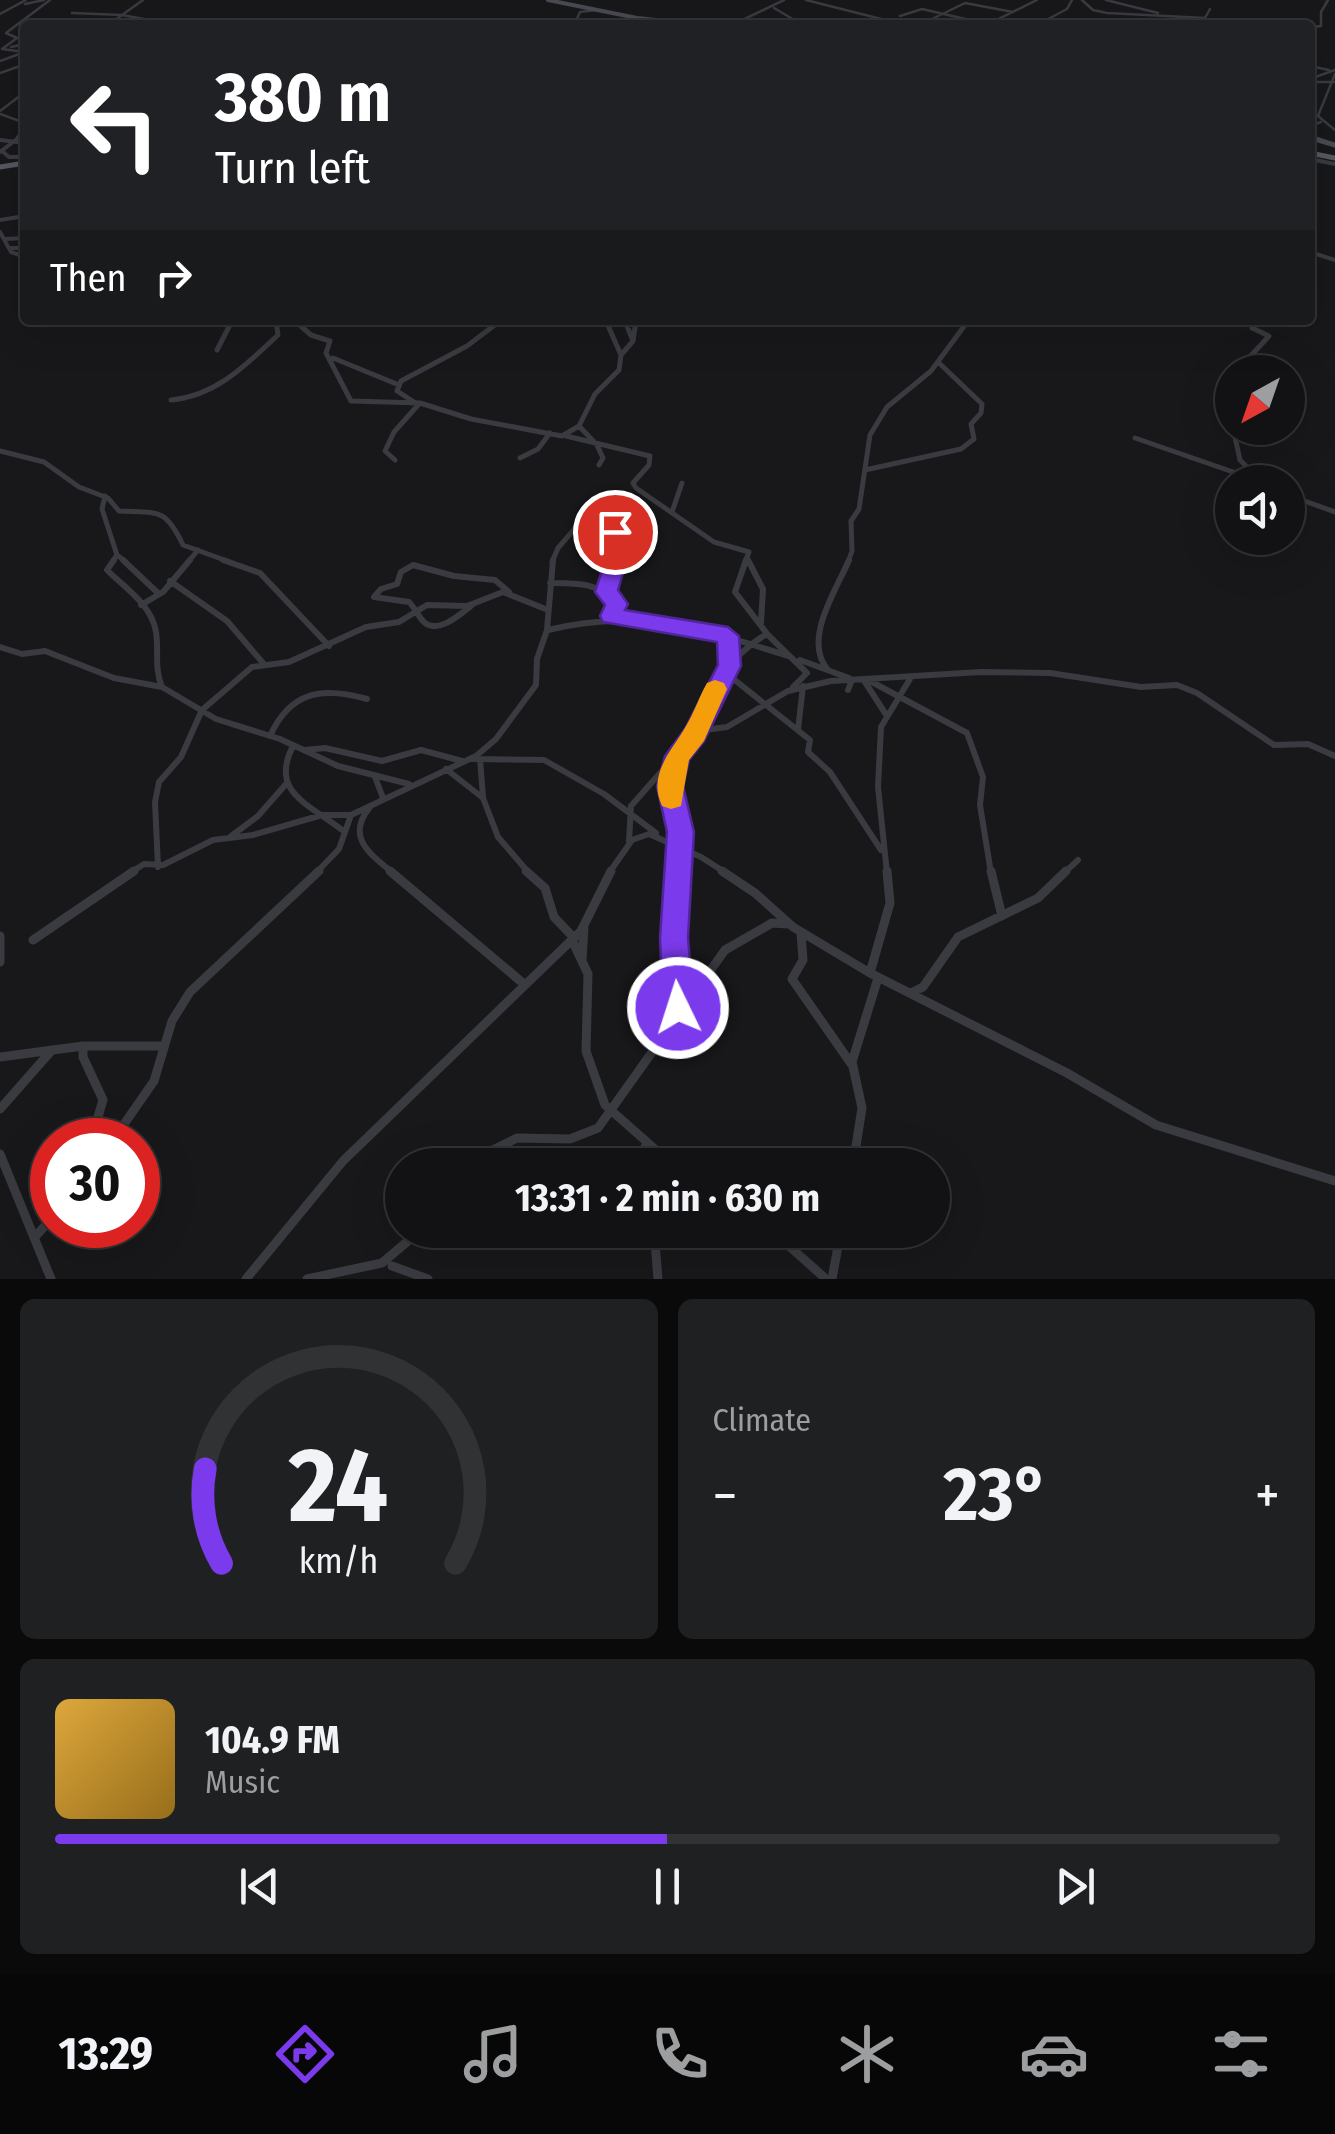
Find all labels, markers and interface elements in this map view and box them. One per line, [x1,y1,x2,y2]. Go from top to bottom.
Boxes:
text: 380 m [215,56,391,140]
icon: left [50,60,180,190]
text: Turn left [215,141,370,195]
icon: right [146,250,201,305]
text: Then [50,255,126,301]
north arrow [1215,355,1305,445]
map controls [1215,355,1305,555]
button: sound [1215,465,1305,555]
pin [573,490,658,575]
icon: arrive [588,505,643,560]
position arrow [626,956,730,1060]
speed limit sign: 30 [30,1118,160,1248]
text: 13:31 · 2 min · 630 m [515,1175,820,1221]
text: Climate [713,1401,811,1439]
text: 24 [288,1424,389,1549]
text: 23° [943,1450,1049,1540]
text: − [713,1463,737,1529]
text: + [1255,1463,1280,1529]
text: km/h [299,1540,379,1582]
text: 104.9 FM [205,1717,340,1763]
text: Music [205,1763,280,1801]
icon: previous [232,1859,287,1914]
icon: pause [640,1859,695,1914]
icon: next [1048,1859,1103,1914]
icon: directions [270,2019,340,2089]
icon: music [458,2019,528,2089]
icon: phone [645,2019,715,2089]
icon: climate [832,2019,902,2089]
icon: car [1019,2019,1089,2089]
icon: filters [1206,2019,1276,2089]
text: 13:29 [59,2027,153,2081]

